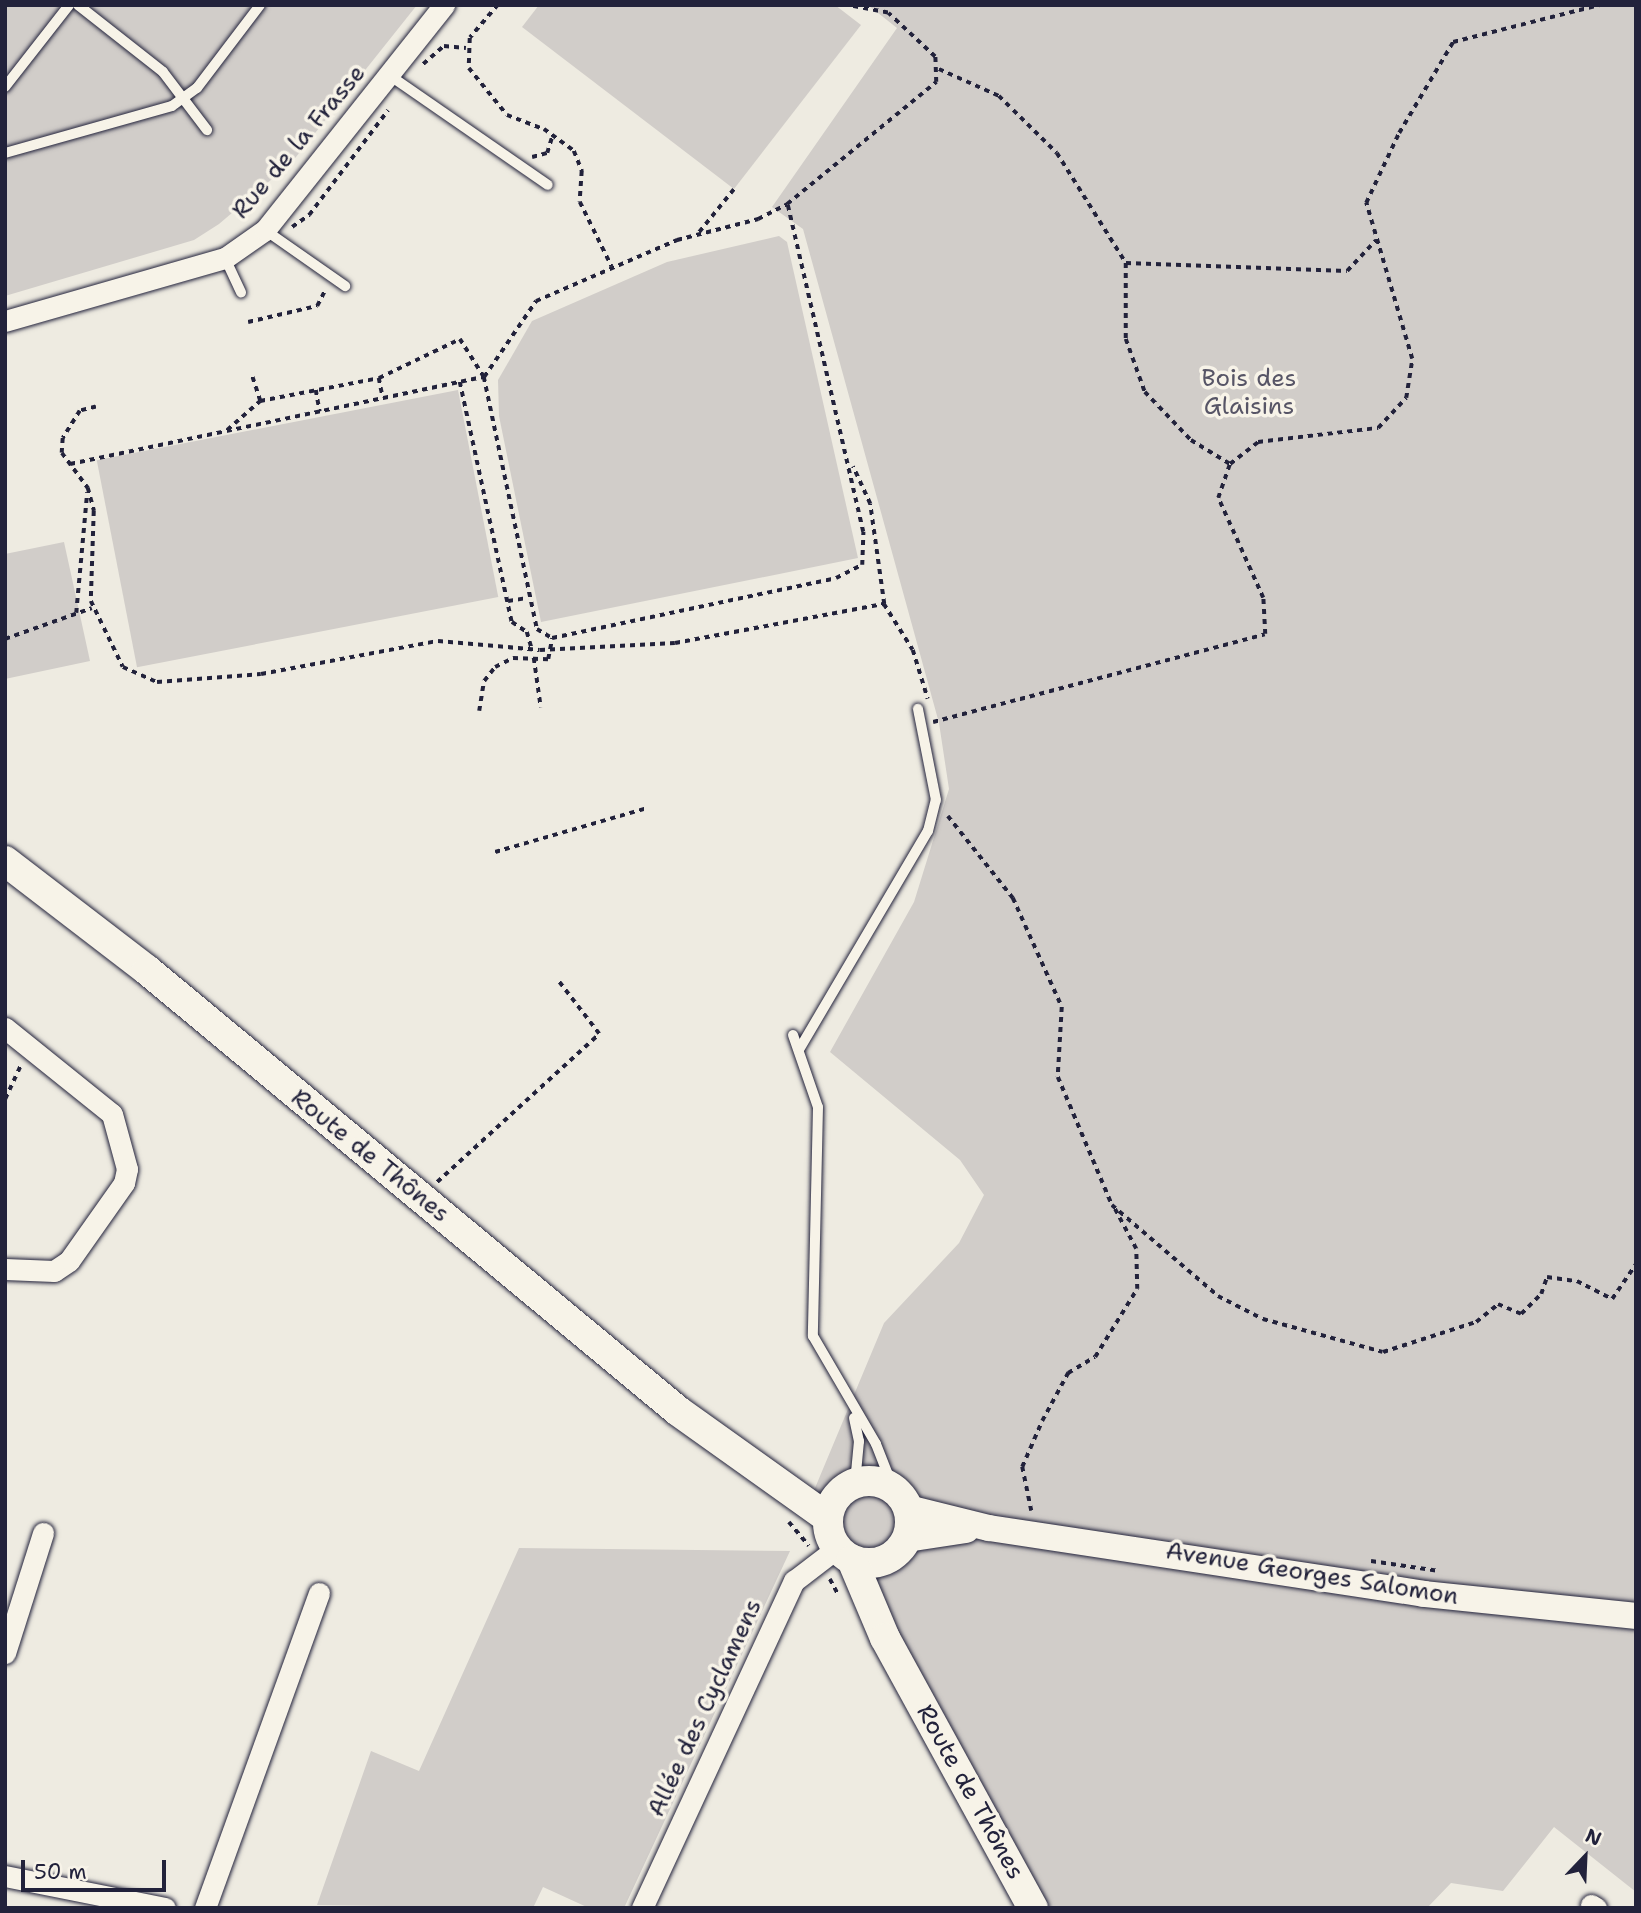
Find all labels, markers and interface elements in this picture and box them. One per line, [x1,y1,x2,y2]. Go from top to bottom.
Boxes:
street label: Rue de la Frasse [226,59,372,225]
park label: Bois des Glaisins [1202,365,1296,421]
street label: Route de Thônes [285,1083,455,1229]
street label: Avenue Georges Salomon [1164,1537,1460,1611]
street label: Allée des Cyclamens [642,1595,768,1821]
street label: Route de Thônes [910,1700,1030,1884]
north arrow [1550,1822,1620,1892]
text: N [1582,1823,1605,1852]
scale bar [24,1846,170,1890]
text: 50 m [34,1858,87,1886]

